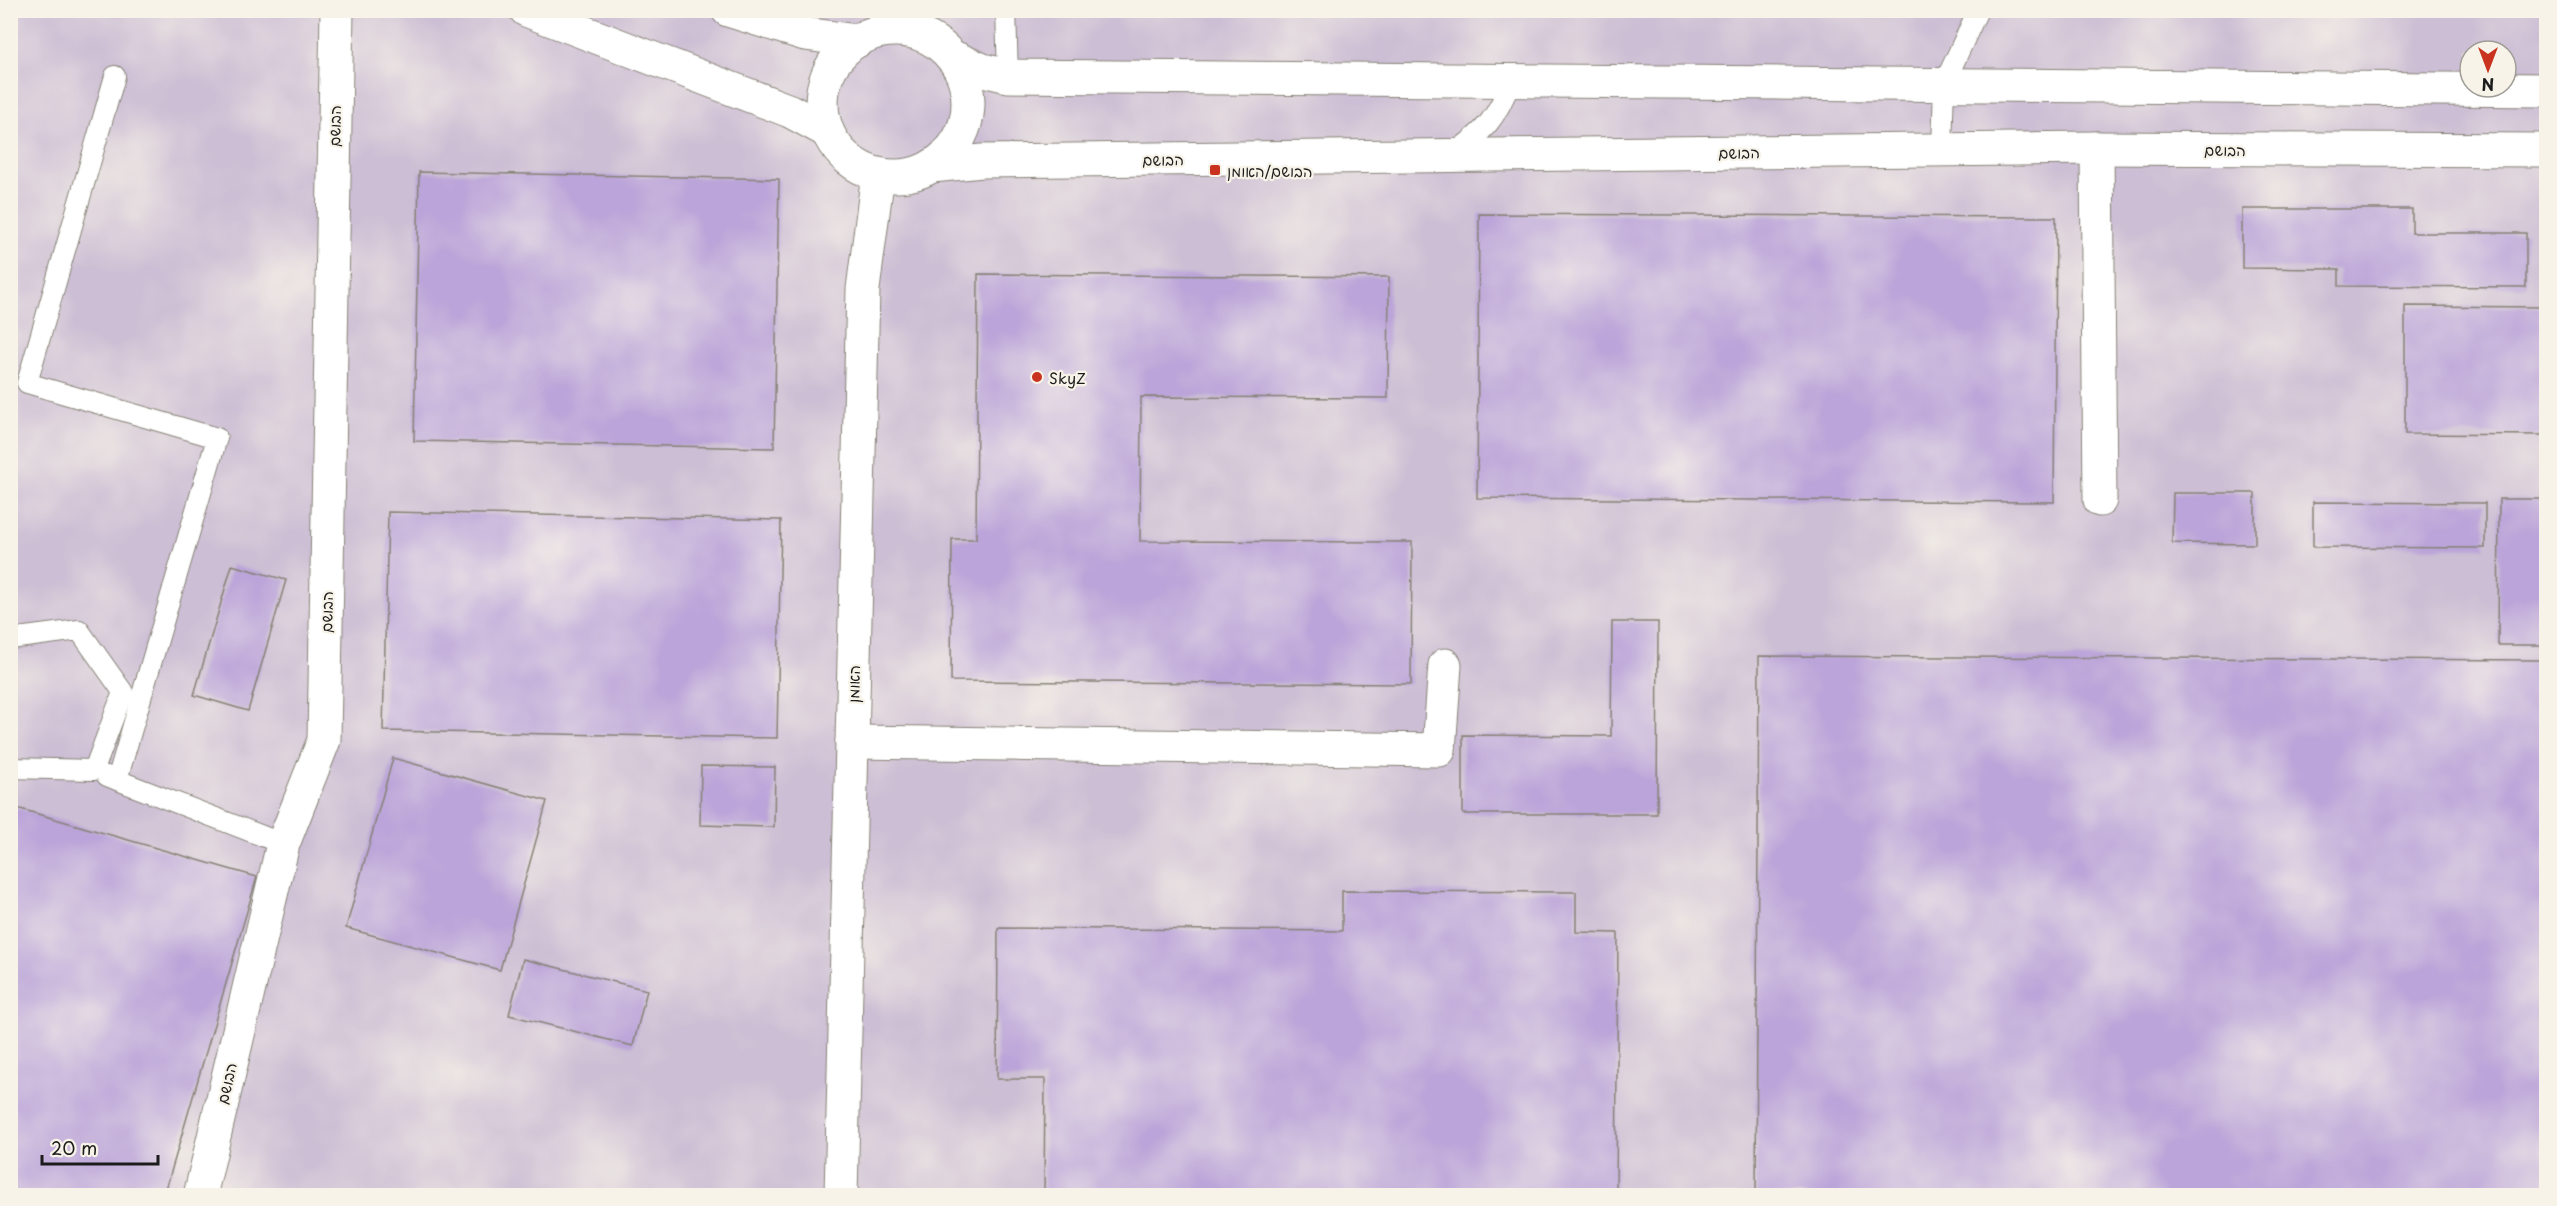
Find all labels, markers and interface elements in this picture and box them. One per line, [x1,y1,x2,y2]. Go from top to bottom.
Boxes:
north arrow [2458,39,2518,99]
text: N [2482,73,2494,97]
street label: הבושם [322,105,346,147]
street label: הבושם [2204,138,2246,161]
street label: הבושם [1718,140,1760,164]
street label: הבושם [1142,147,1184,171]
place label: הבושם/האומן [1227,159,1313,182]
marker: הבושם/האומן [1208,163,1222,177]
place label: SkyZ [1049,366,1086,389]
marker: SkyZ [1030,370,1044,384]
street label: הבושם [314,591,338,633]
street label: האומן [841,665,865,703]
street label: הבושם [210,1060,242,1106]
scale bar [42,1128,158,1166]
text: 20 m [51,1134,97,1161]

